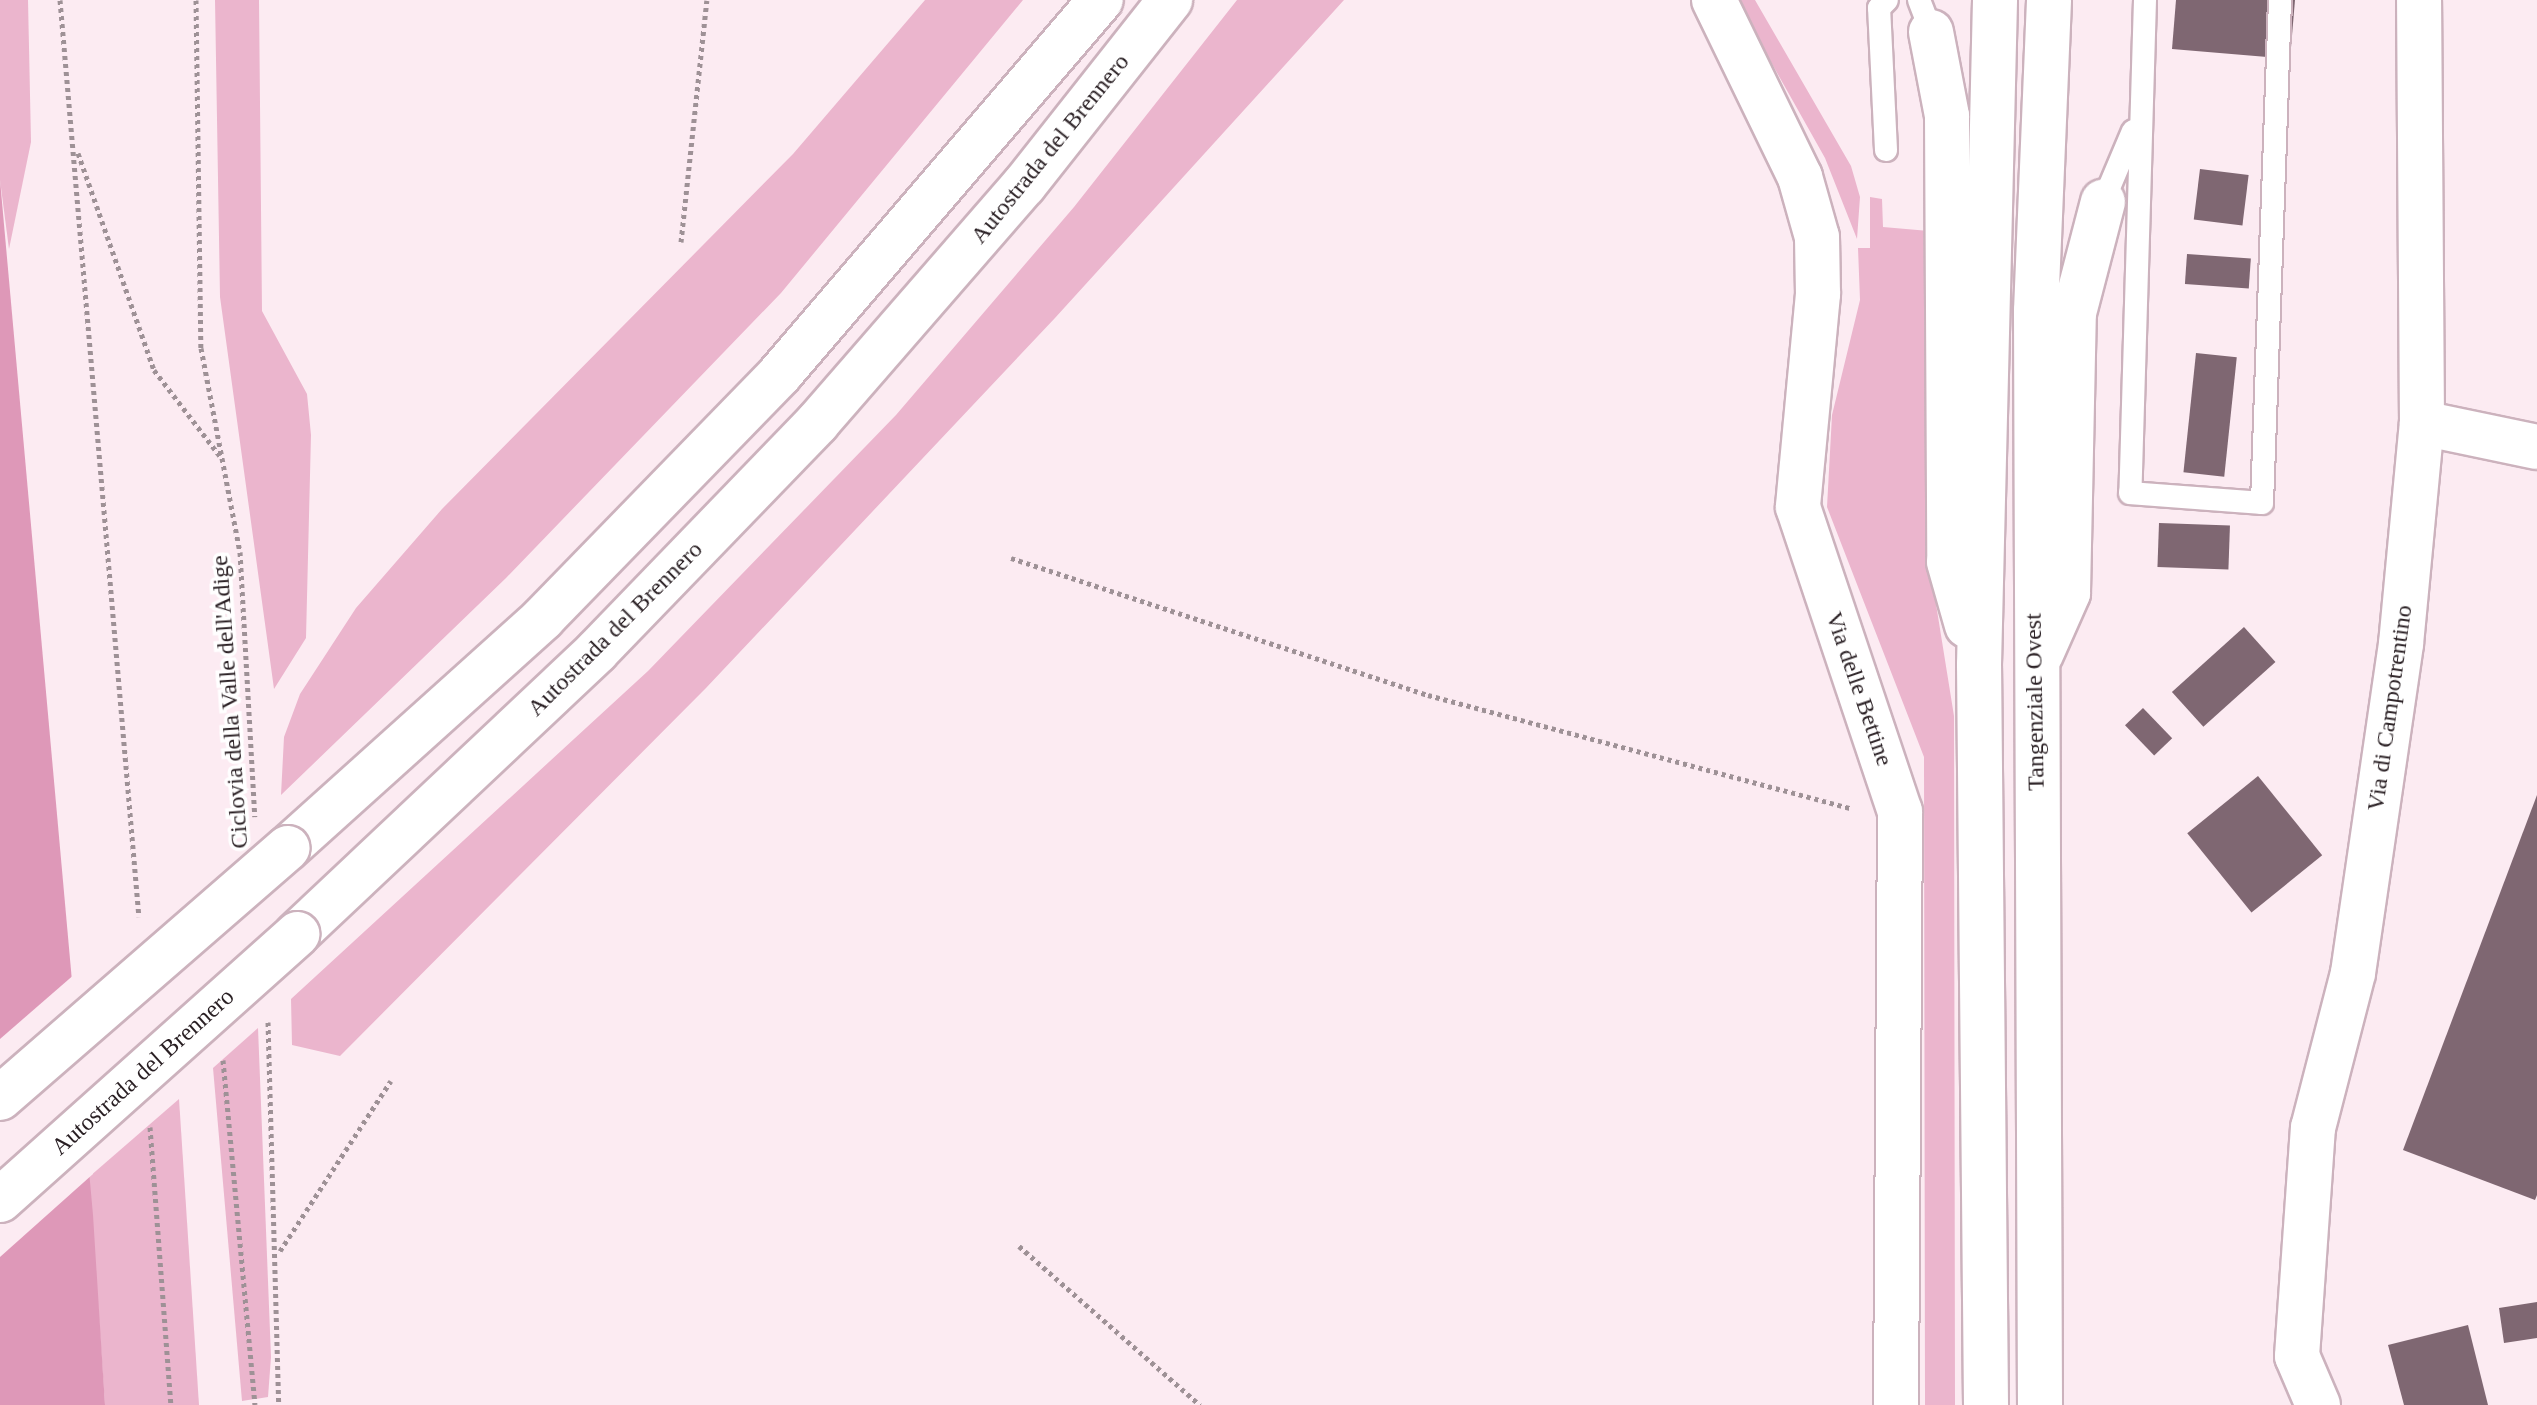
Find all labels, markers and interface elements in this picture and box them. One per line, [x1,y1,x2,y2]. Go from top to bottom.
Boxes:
street label: Autostrada del Brennero [965,48,1135,250]
street label: Autostrada del Brennero [521,535,709,723]
street label: Ciclovia della Valle dell'Adige [205,554,255,850]
street label: Via di Campotrentino [2361,603,2419,813]
street label: Via delle Bettine [1819,608,1899,770]
street label: Tangenziale Ovest [2019,613,2051,791]
street label: Autostrada del Brennero [46,982,240,1162]

